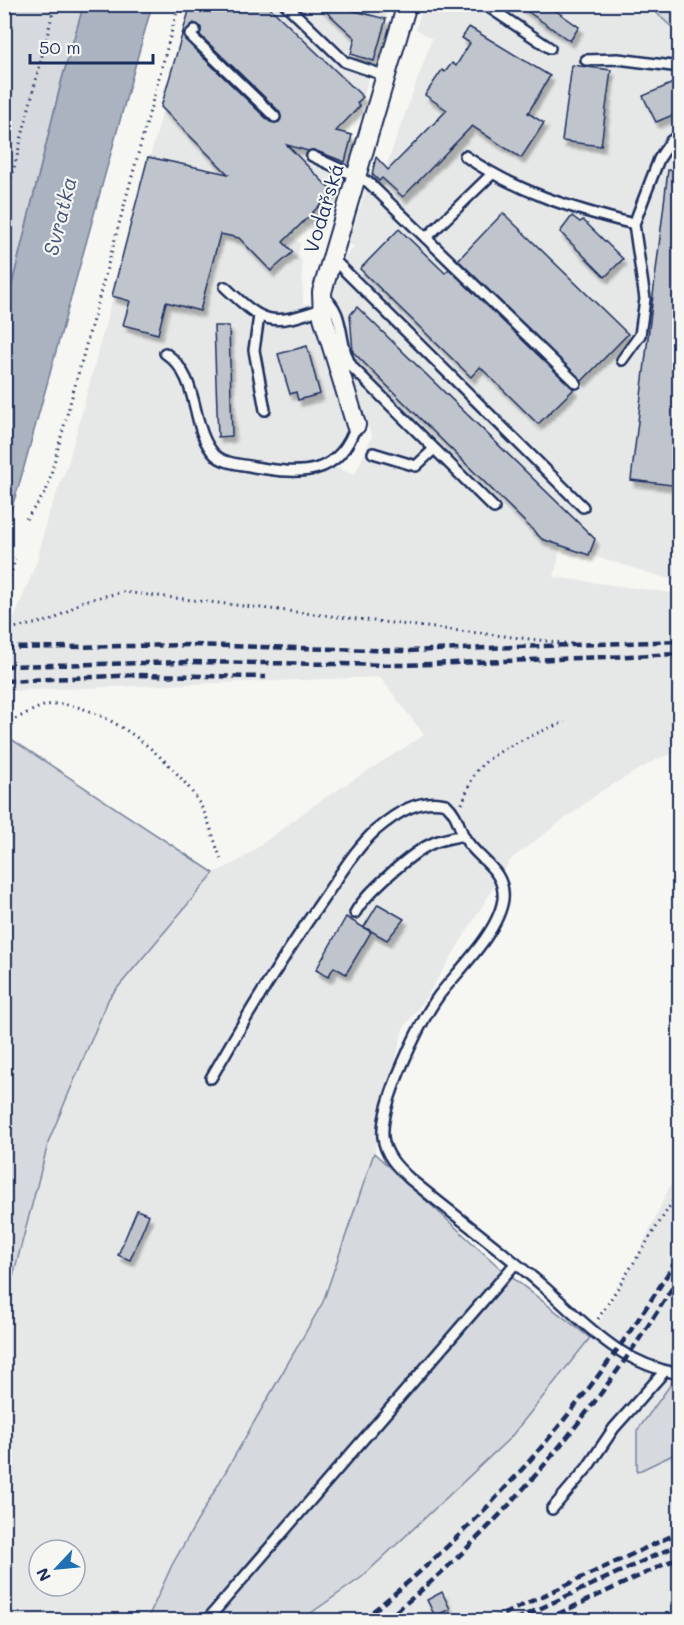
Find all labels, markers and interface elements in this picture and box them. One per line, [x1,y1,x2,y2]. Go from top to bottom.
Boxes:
scale bar [30,27,153,65]
text: 50 m [39,35,81,59]
street label: Vodařská [297,160,349,256]
water label: Svratka [36,174,82,258]
north arrow [27,1538,87,1598]
text: N [31,1565,55,1585]

